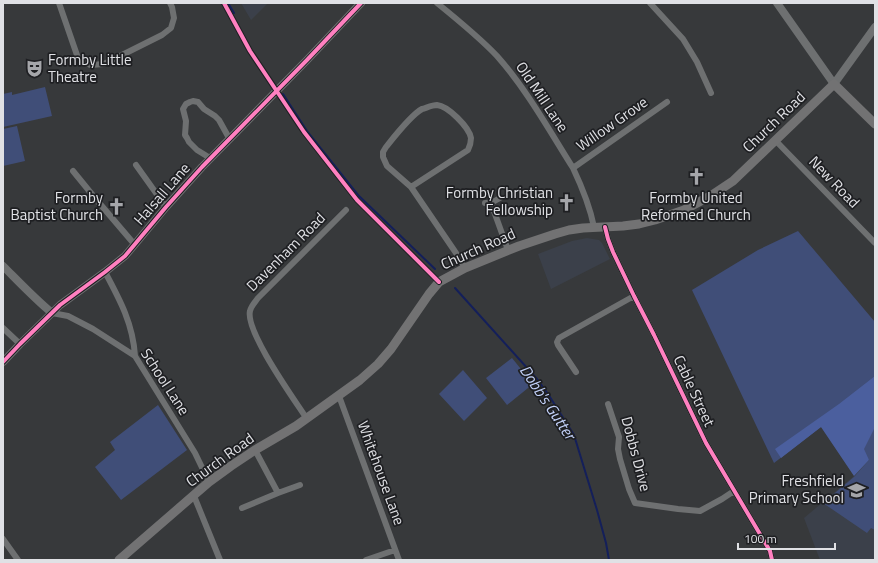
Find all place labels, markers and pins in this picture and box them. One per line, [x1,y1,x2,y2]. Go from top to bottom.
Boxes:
place label: Formby Little Theatre [48,48,132,88]
theatre icon: Formby Little Theatre [25,59,45,79]
church icon: Formby United Reformed Church [686,167,706,187]
place label: Formby Christian Fellowship [446,181,553,221]
place label: Formby Baptist Church [10,186,103,226]
place label: Formby United Reformed Church [641,186,751,226]
church icon: Formby Christian Fellowship [556,192,576,212]
church icon: Formby Baptist Church [106,197,126,217]
place label: Freshfield Primary School [749,469,844,509]
school or university icon: Freshfield Primary School [847,480,867,500]

